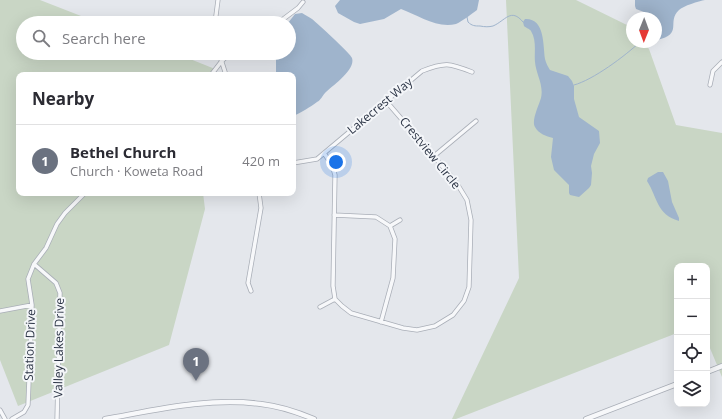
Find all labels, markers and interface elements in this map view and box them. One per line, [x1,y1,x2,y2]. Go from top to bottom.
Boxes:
north arrow [626,12,662,48]
search box [16,16,296,60]
icon: search [30,27,52,49]
text: Search here [62,28,146,48]
street label: Lakecrest Way [343,73,417,138]
text: Nearby [32,87,94,110]
street label: Crestview Circle [396,113,465,193]
text: Bethel Church [70,142,176,162]
text: 1 [41,152,49,170]
text: 420 m [242,152,280,170]
your location [326,152,346,172]
text: Church · Koweta Road [70,162,203,180]
map controls [674,263,710,407]
button: + [674,263,710,299]
street label: Valley Lakes Drive [49,298,68,398]
button: − [674,299,710,335]
street label: Station Drive [20,308,39,381]
button: locate [674,335,710,371]
pin: 1 [183,348,209,381]
button: layers [674,371,710,407]

